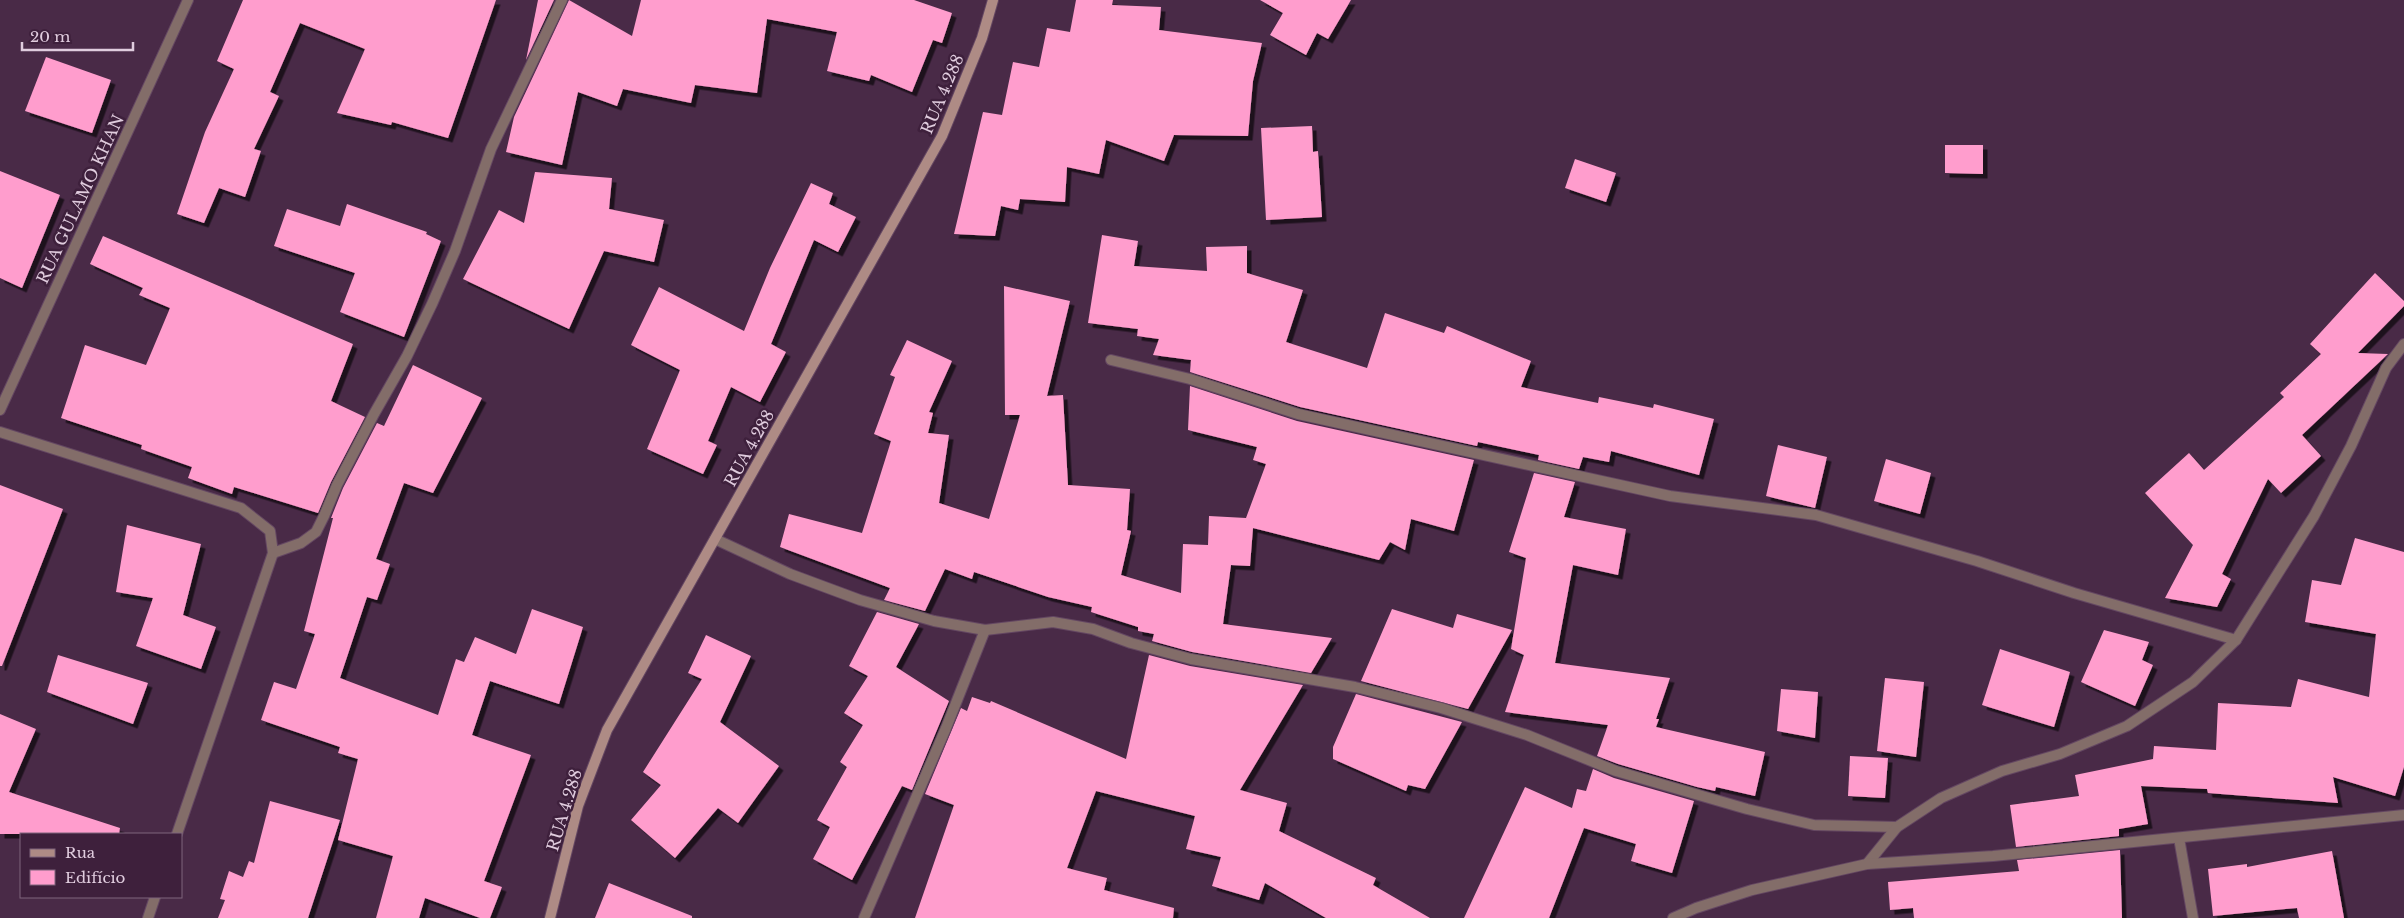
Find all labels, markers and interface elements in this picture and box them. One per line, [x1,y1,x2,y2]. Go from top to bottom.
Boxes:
scale bar [22,20,134,52]
text: 20 m [30,27,70,46]
street label: RUA 4.288 [916,51,968,137]
street label: RUA GULAMO KHAN [32,111,128,287]
street label: RUA 4.288 [720,406,778,490]
street label: RUA 4.288 [542,767,586,853]
legend [20,833,182,898]
text: Rua [65,843,96,862]
text: Edifício [65,868,126,887]

